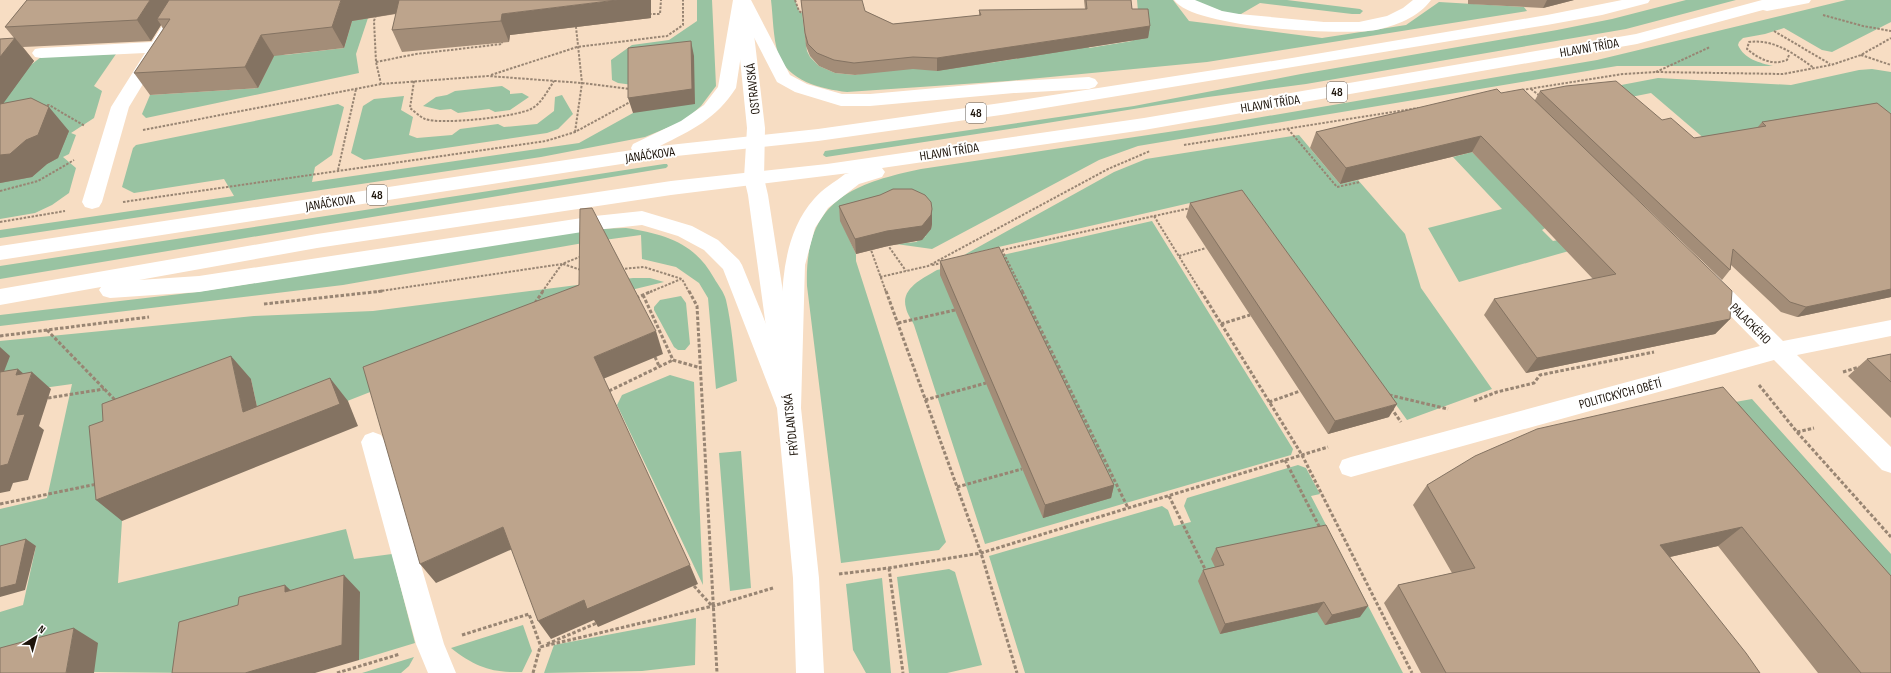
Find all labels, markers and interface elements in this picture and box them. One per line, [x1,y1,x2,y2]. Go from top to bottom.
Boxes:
street label: HLAVNÍ TŘÍDA [1558,35,1620,61]
street label: OSTRAVSKÁ [742,62,764,115]
road number: 48 [1327,82,1347,102]
street label: HLAVNÍ TŘÍDA [1239,91,1301,117]
road number: 48 [966,103,986,123]
street label: HLAVNÍ TŘÍDA [918,139,980,165]
street label: JANÁČKOVA [623,143,676,167]
road number: 48 [367,185,387,205]
street label: JANÁČKOVA [303,190,356,215]
street label: PALACKÉHO [1726,300,1774,348]
street label: POLITICKÝCH OBĚTÍ [1577,375,1664,413]
street label: FRÝDLANTSKÁ [780,393,802,457]
north arrow [16,617,56,657]
text: N [35,622,48,636]

